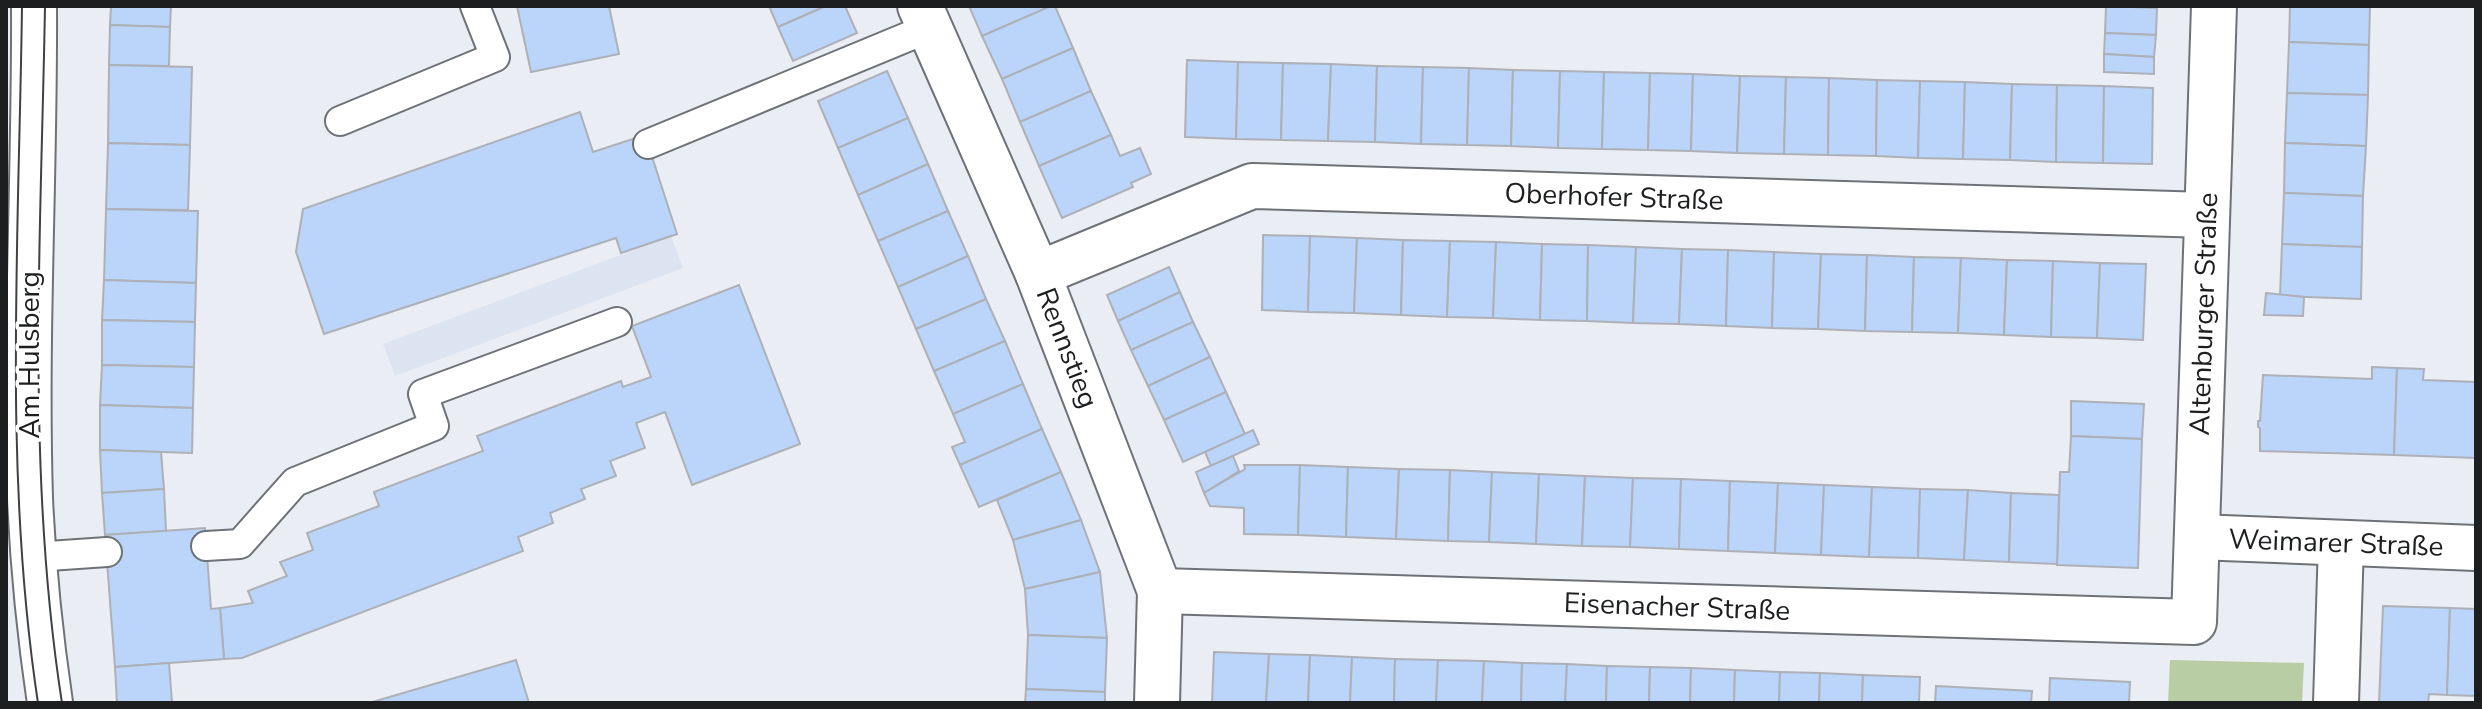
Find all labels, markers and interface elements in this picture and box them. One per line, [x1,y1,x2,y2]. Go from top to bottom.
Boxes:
street label: Oberhofer Straße [1504,174,1724,220]
street label: Altenburger Straße [2181,192,2227,436]
street label: Am Hulsberg [11,271,49,439]
street label: Rennstieg [1027,282,1107,414]
street label: Weimarer Straße [2228,520,2444,566]
street label: Eisenacher Straße [1563,584,1791,630]

